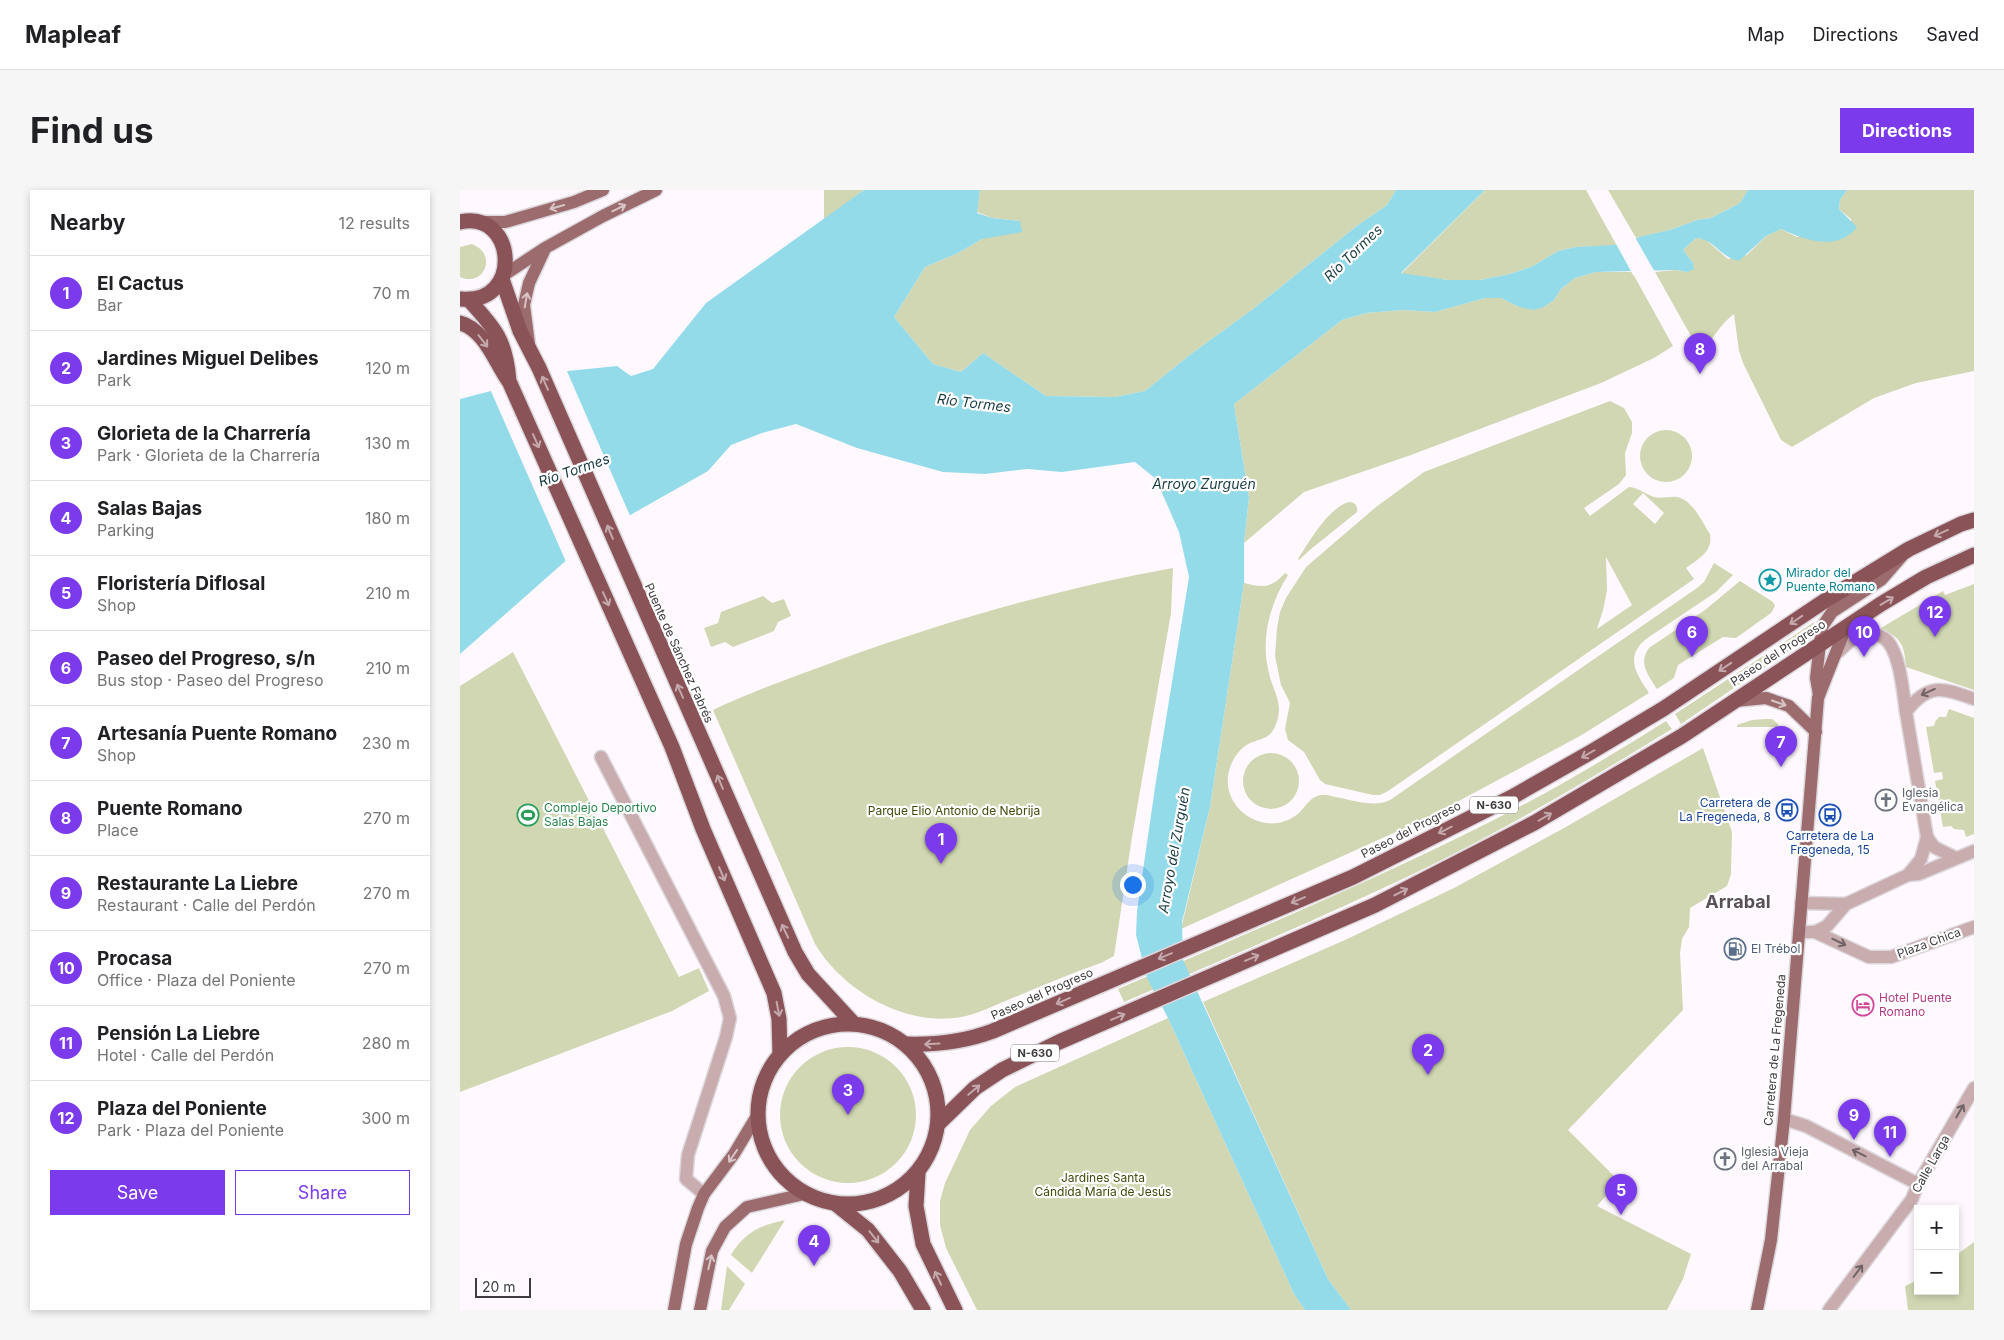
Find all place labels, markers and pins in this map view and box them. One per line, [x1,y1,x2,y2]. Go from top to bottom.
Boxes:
pin: 8 [1684,333,1716,374]
place label: Mirador del Puente Romano [1786,565,1875,594]
place icon: Mirador del Puente Romano [1758,568,1782,592]
pin: 12 [1919,596,1951,637]
pin: 6 [1676,616,1708,657]
pin: 10 [1848,616,1880,657]
pin: 7 [1765,726,1797,767]
place label: Iglesia Evangélica [1902,785,1964,814]
church icon: Iglesia Evangélica [1874,788,1898,812]
place label: Carretera de La Fregeneda, 8 [1679,795,1771,824]
bus stop icon: Carretera de La Fregeneda, 8 [1775,798,1799,822]
place label: Complejo Deportivo Salas Bajas [544,800,657,829]
sports icon: Complejo Deportivo Salas Bajas [516,803,540,827]
bus stop icon: Carretera de La Fregeneda, 15 [1818,803,1842,827]
pin: 1 [925,823,957,864]
place label: Carretera de La Fregeneda, 15 [1786,828,1874,857]
fuel station icon: El Trébol [1723,937,1747,961]
place label: El Trébol [1751,941,1800,956]
place label: Hotel Puente Romano [1879,990,1952,1019]
hotel icon: Hotel Puente Romano [1851,993,1875,1017]
pin: 2 [1412,1034,1444,1075]
pin: 3 [832,1074,864,1115]
pin: 9 [1838,1099,1870,1140]
pin: 11 [1874,1116,1906,1157]
place label: Iglesia Vieja del Arrabal [1741,1144,1809,1173]
church icon: Iglesia Vieja del Arrabal [1713,1147,1737,1171]
pin: 5 [1605,1174,1637,1215]
pin: 4 [798,1225,830,1266]

